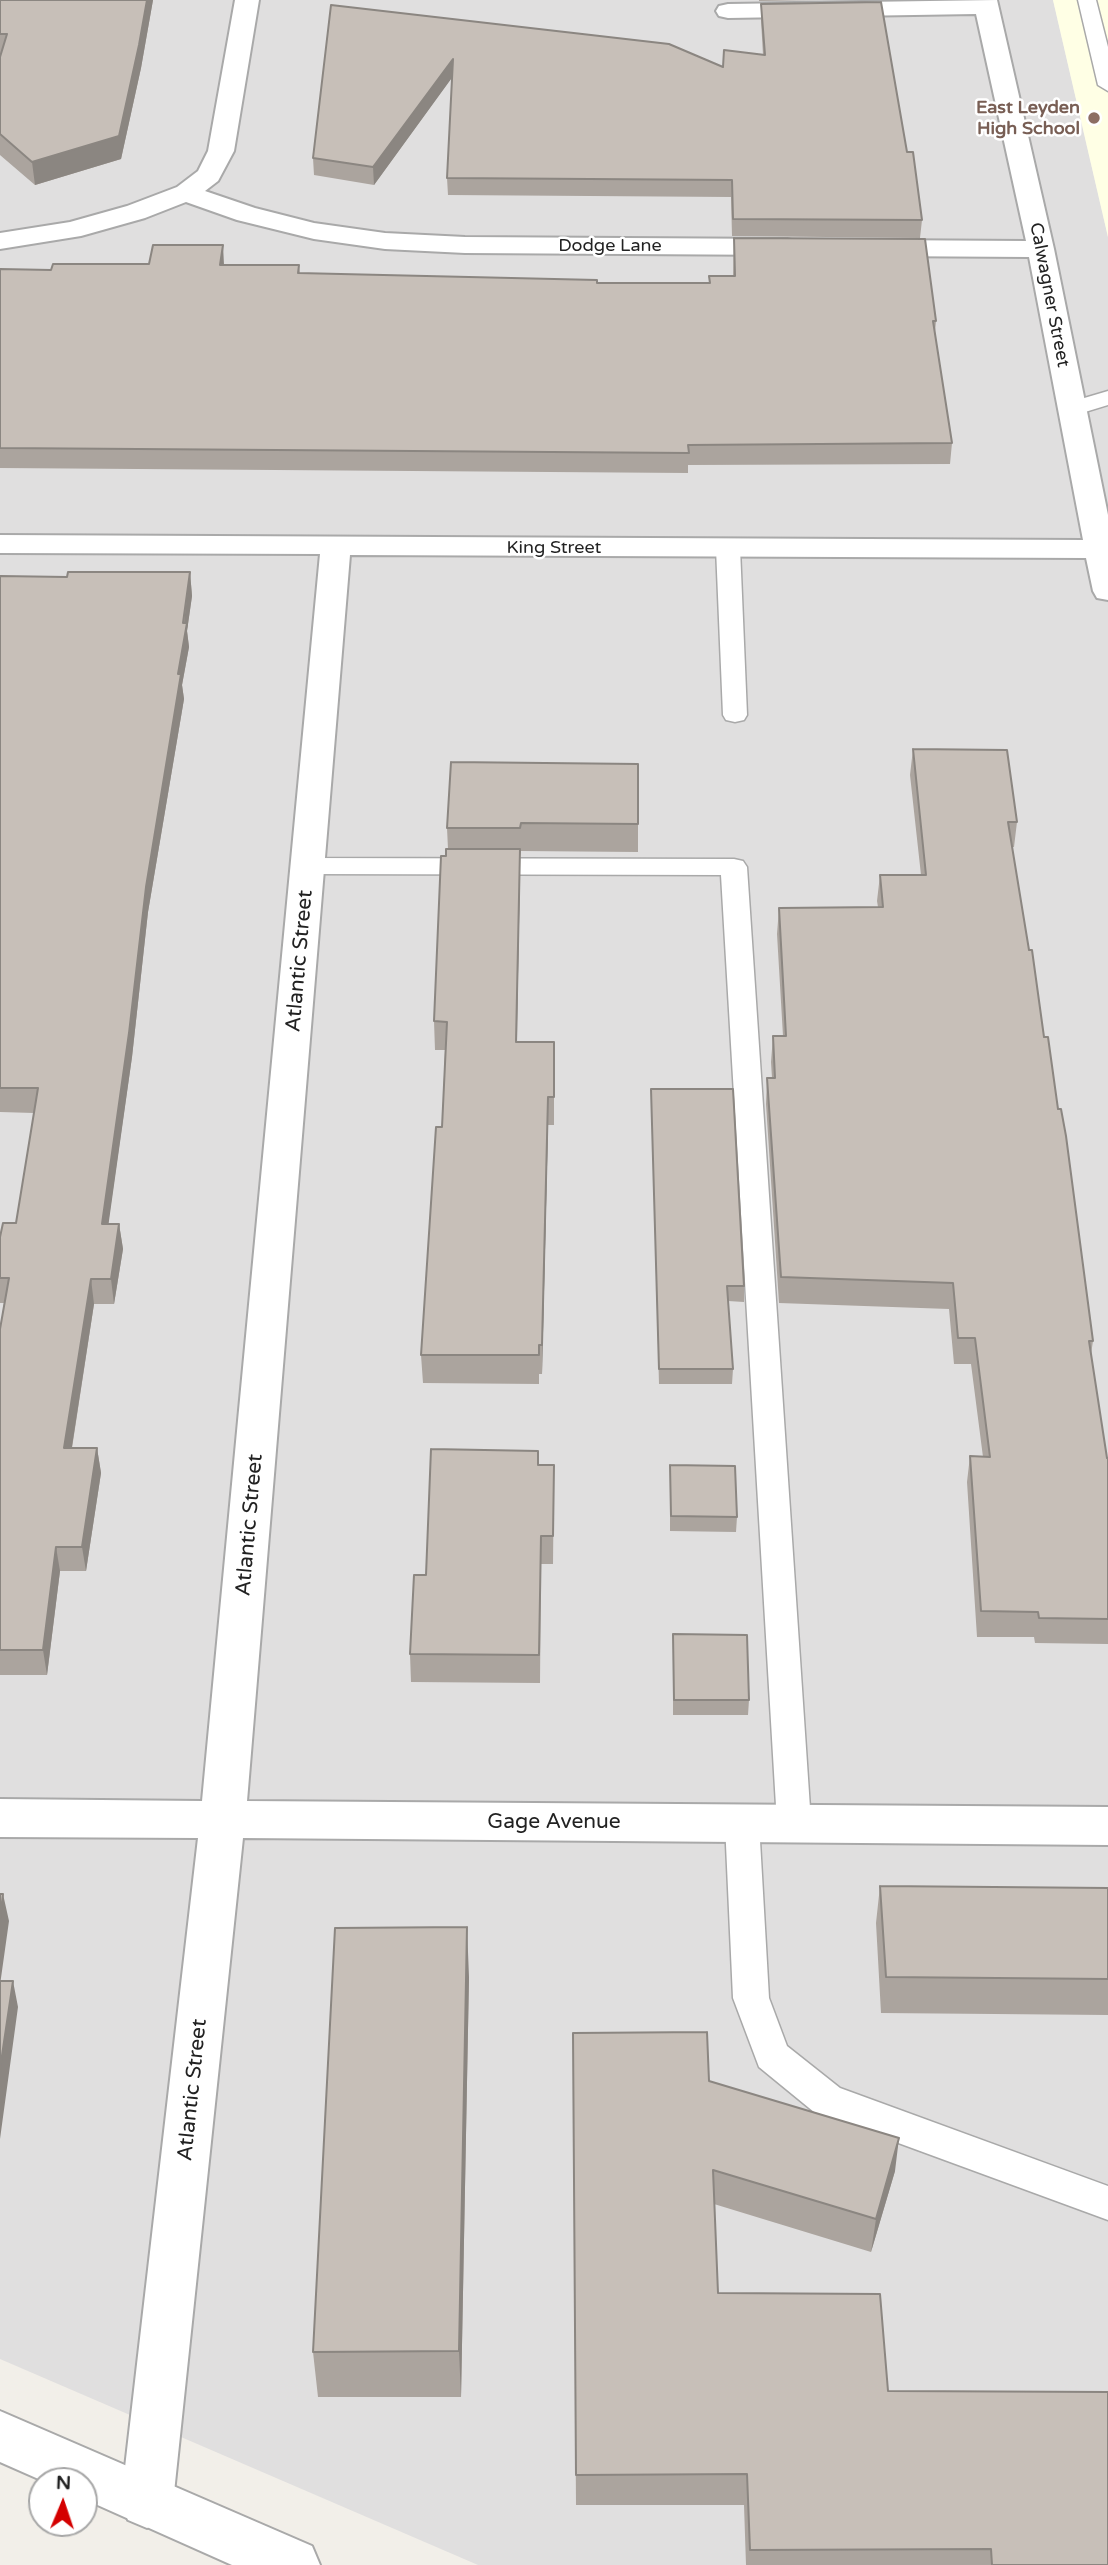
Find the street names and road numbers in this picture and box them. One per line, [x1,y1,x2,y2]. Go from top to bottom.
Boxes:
street label: Calwagner Street [1024,221,1074,369]
street label: Dodge Lane [558,235,662,257]
street label: King Street [507,537,601,559]
street label: Atlantic Street [281,889,319,1033]
street label: Atlantic Street [231,1453,269,1597]
street label: Gage Avenue [487,1809,621,1835]
street label: Atlantic Street [173,2018,213,2162]

